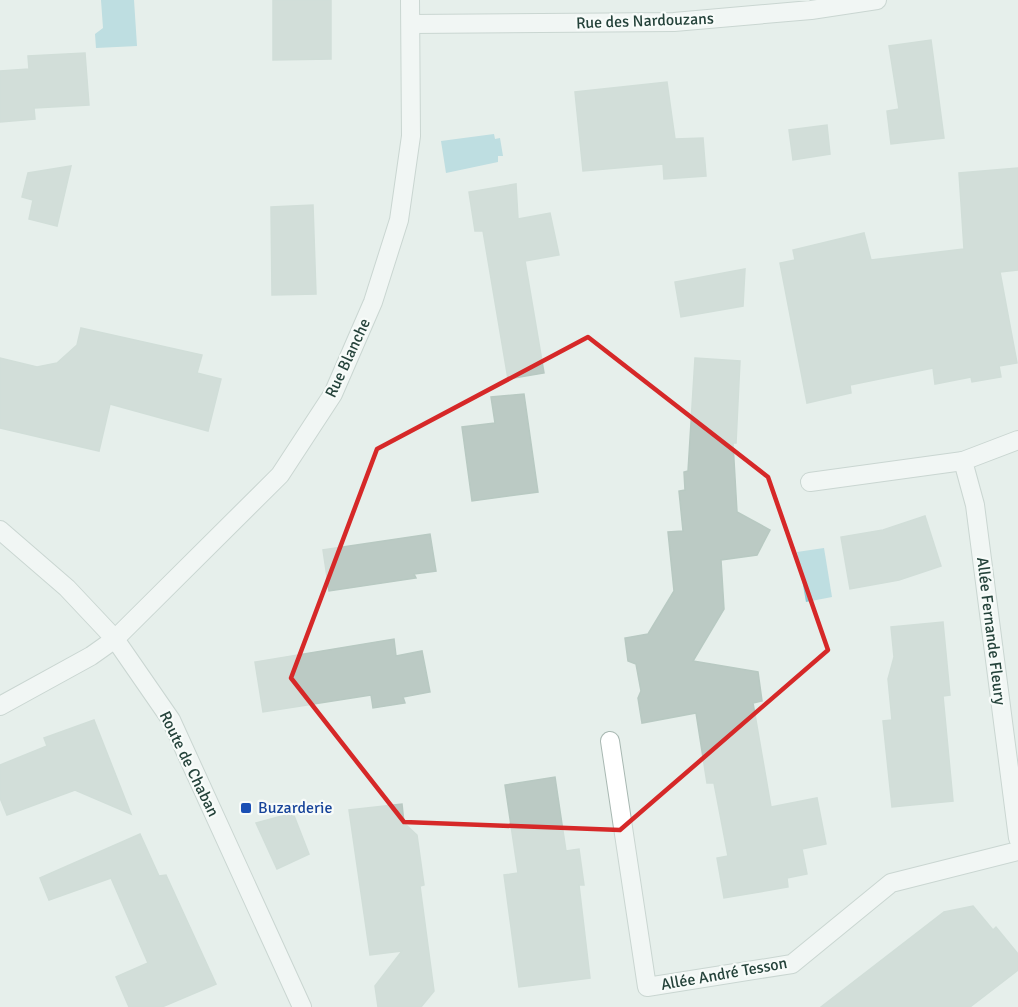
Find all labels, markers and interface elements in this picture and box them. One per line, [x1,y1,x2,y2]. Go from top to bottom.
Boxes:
street label: Rue des Nardouzans [576,9,714,33]
street label: Rue Blanche [321,315,375,401]
street label: Allée Fernande Fleury [972,556,1010,707]
street label: Route de Chaban [155,708,223,820]
place label: Buzarderie [258,798,332,818]
marker: Buzarderie [239,801,253,815]
street label: Allée André Tesson [659,953,789,995]

